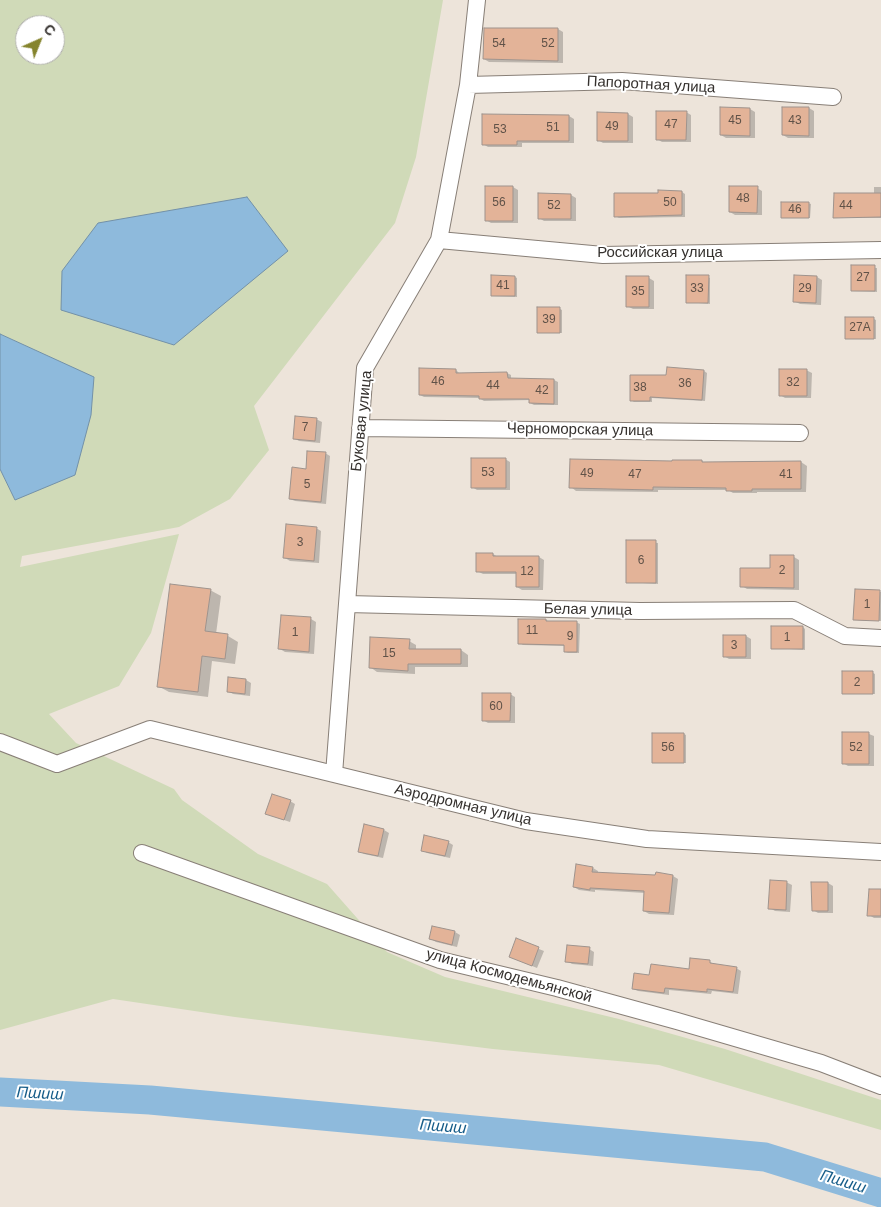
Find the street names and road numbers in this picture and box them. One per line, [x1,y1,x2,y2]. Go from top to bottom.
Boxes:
street label: Папоротная улица [586,73,716,97]
street label: Российская улица [597,244,723,262]
street label: Буковая улица [348,369,376,473]
street label: Черноморская улица [507,420,653,440]
street label: Белая улица [544,600,632,620]
street label: Аэродромная улица [393,780,533,830]
street label: улица Космодемьянской [424,945,594,1007]

